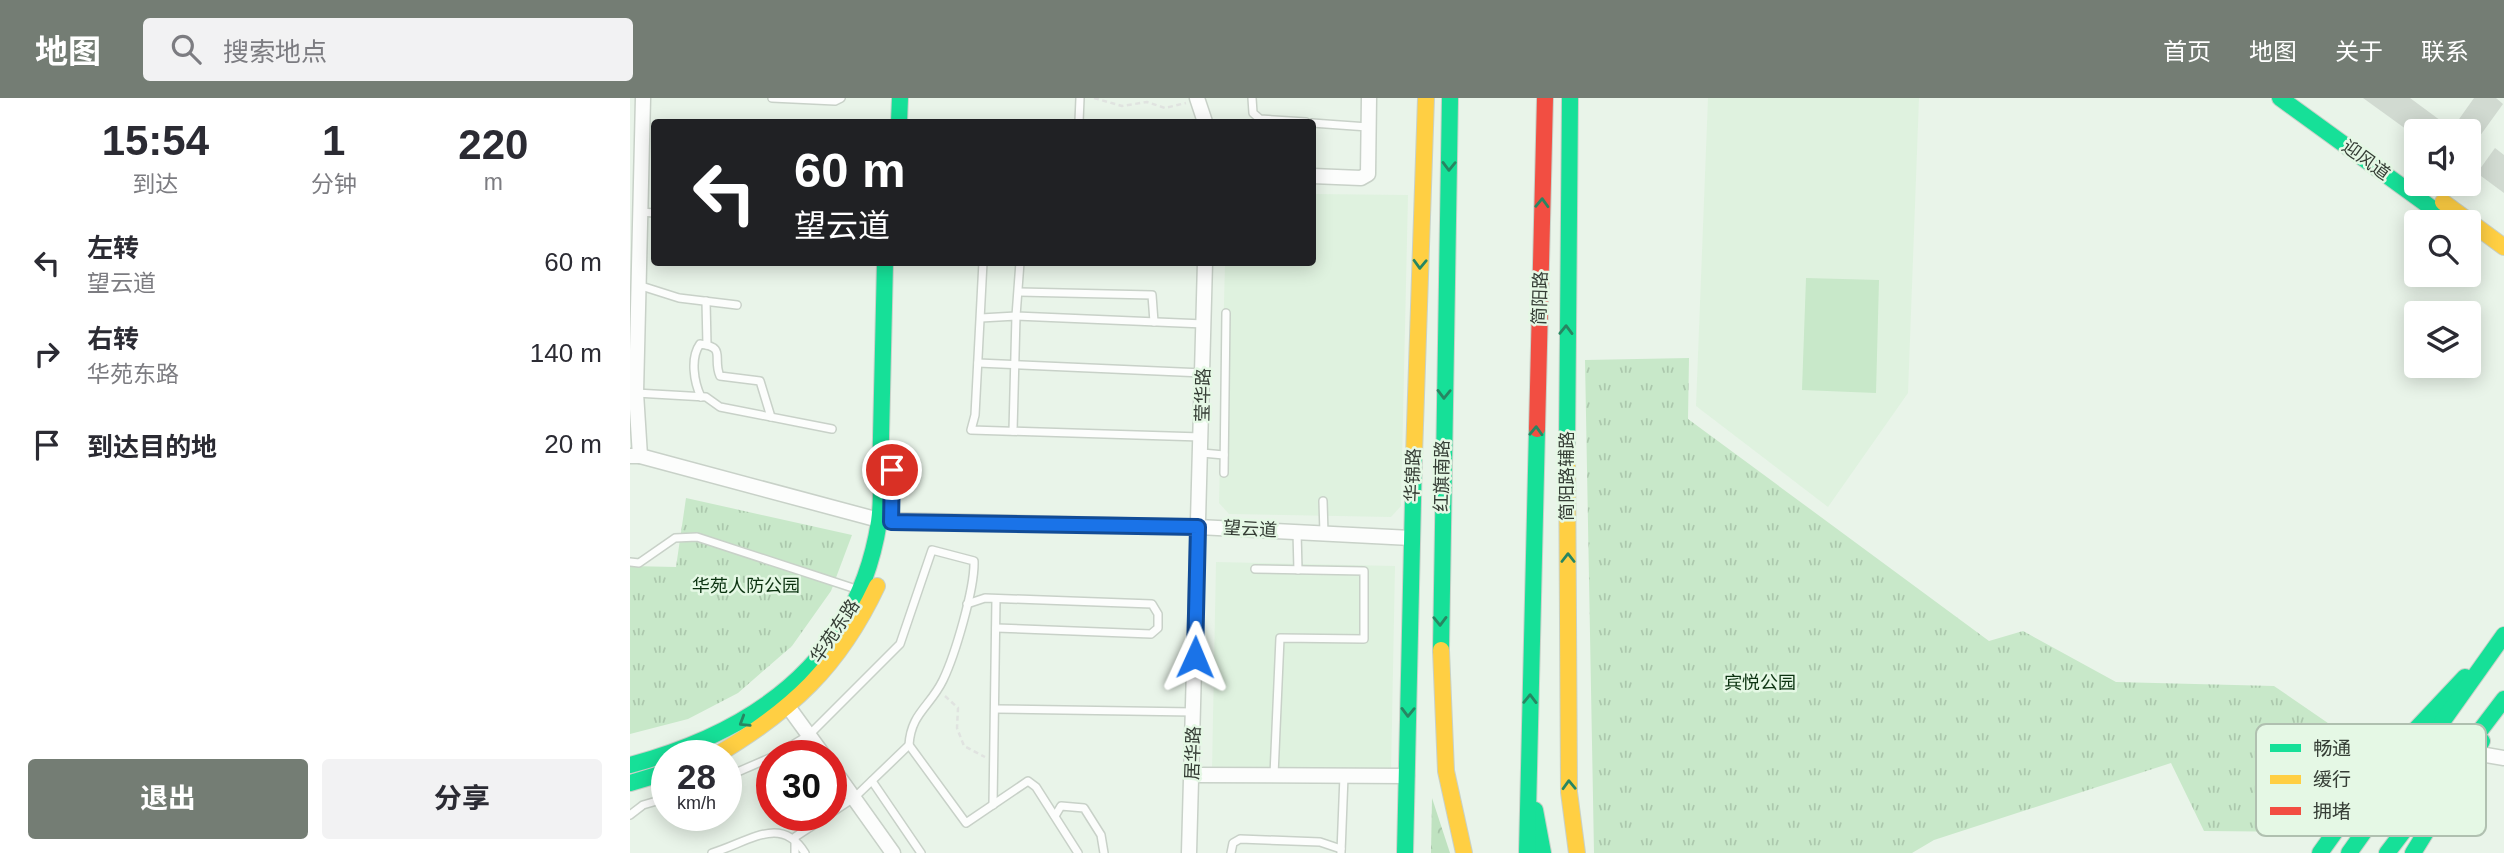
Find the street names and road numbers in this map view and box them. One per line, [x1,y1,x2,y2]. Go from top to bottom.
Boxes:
street label: 迎风道 [2338,136,2394,184]
street label: 简阳路 [1529,271,1551,325]
street label: 莹华路 [1193,368,1213,422]
street label: 简阳路辅路 [1557,431,1577,521]
street label: 红旗南路 [1431,440,1453,512]
street label: 华锦路 [1402,448,1424,502]
street label: 望云道 [1223,518,1277,540]
street label: 华苑东路 [807,596,863,666]
street label: 居华路 [1182,726,1204,780]

